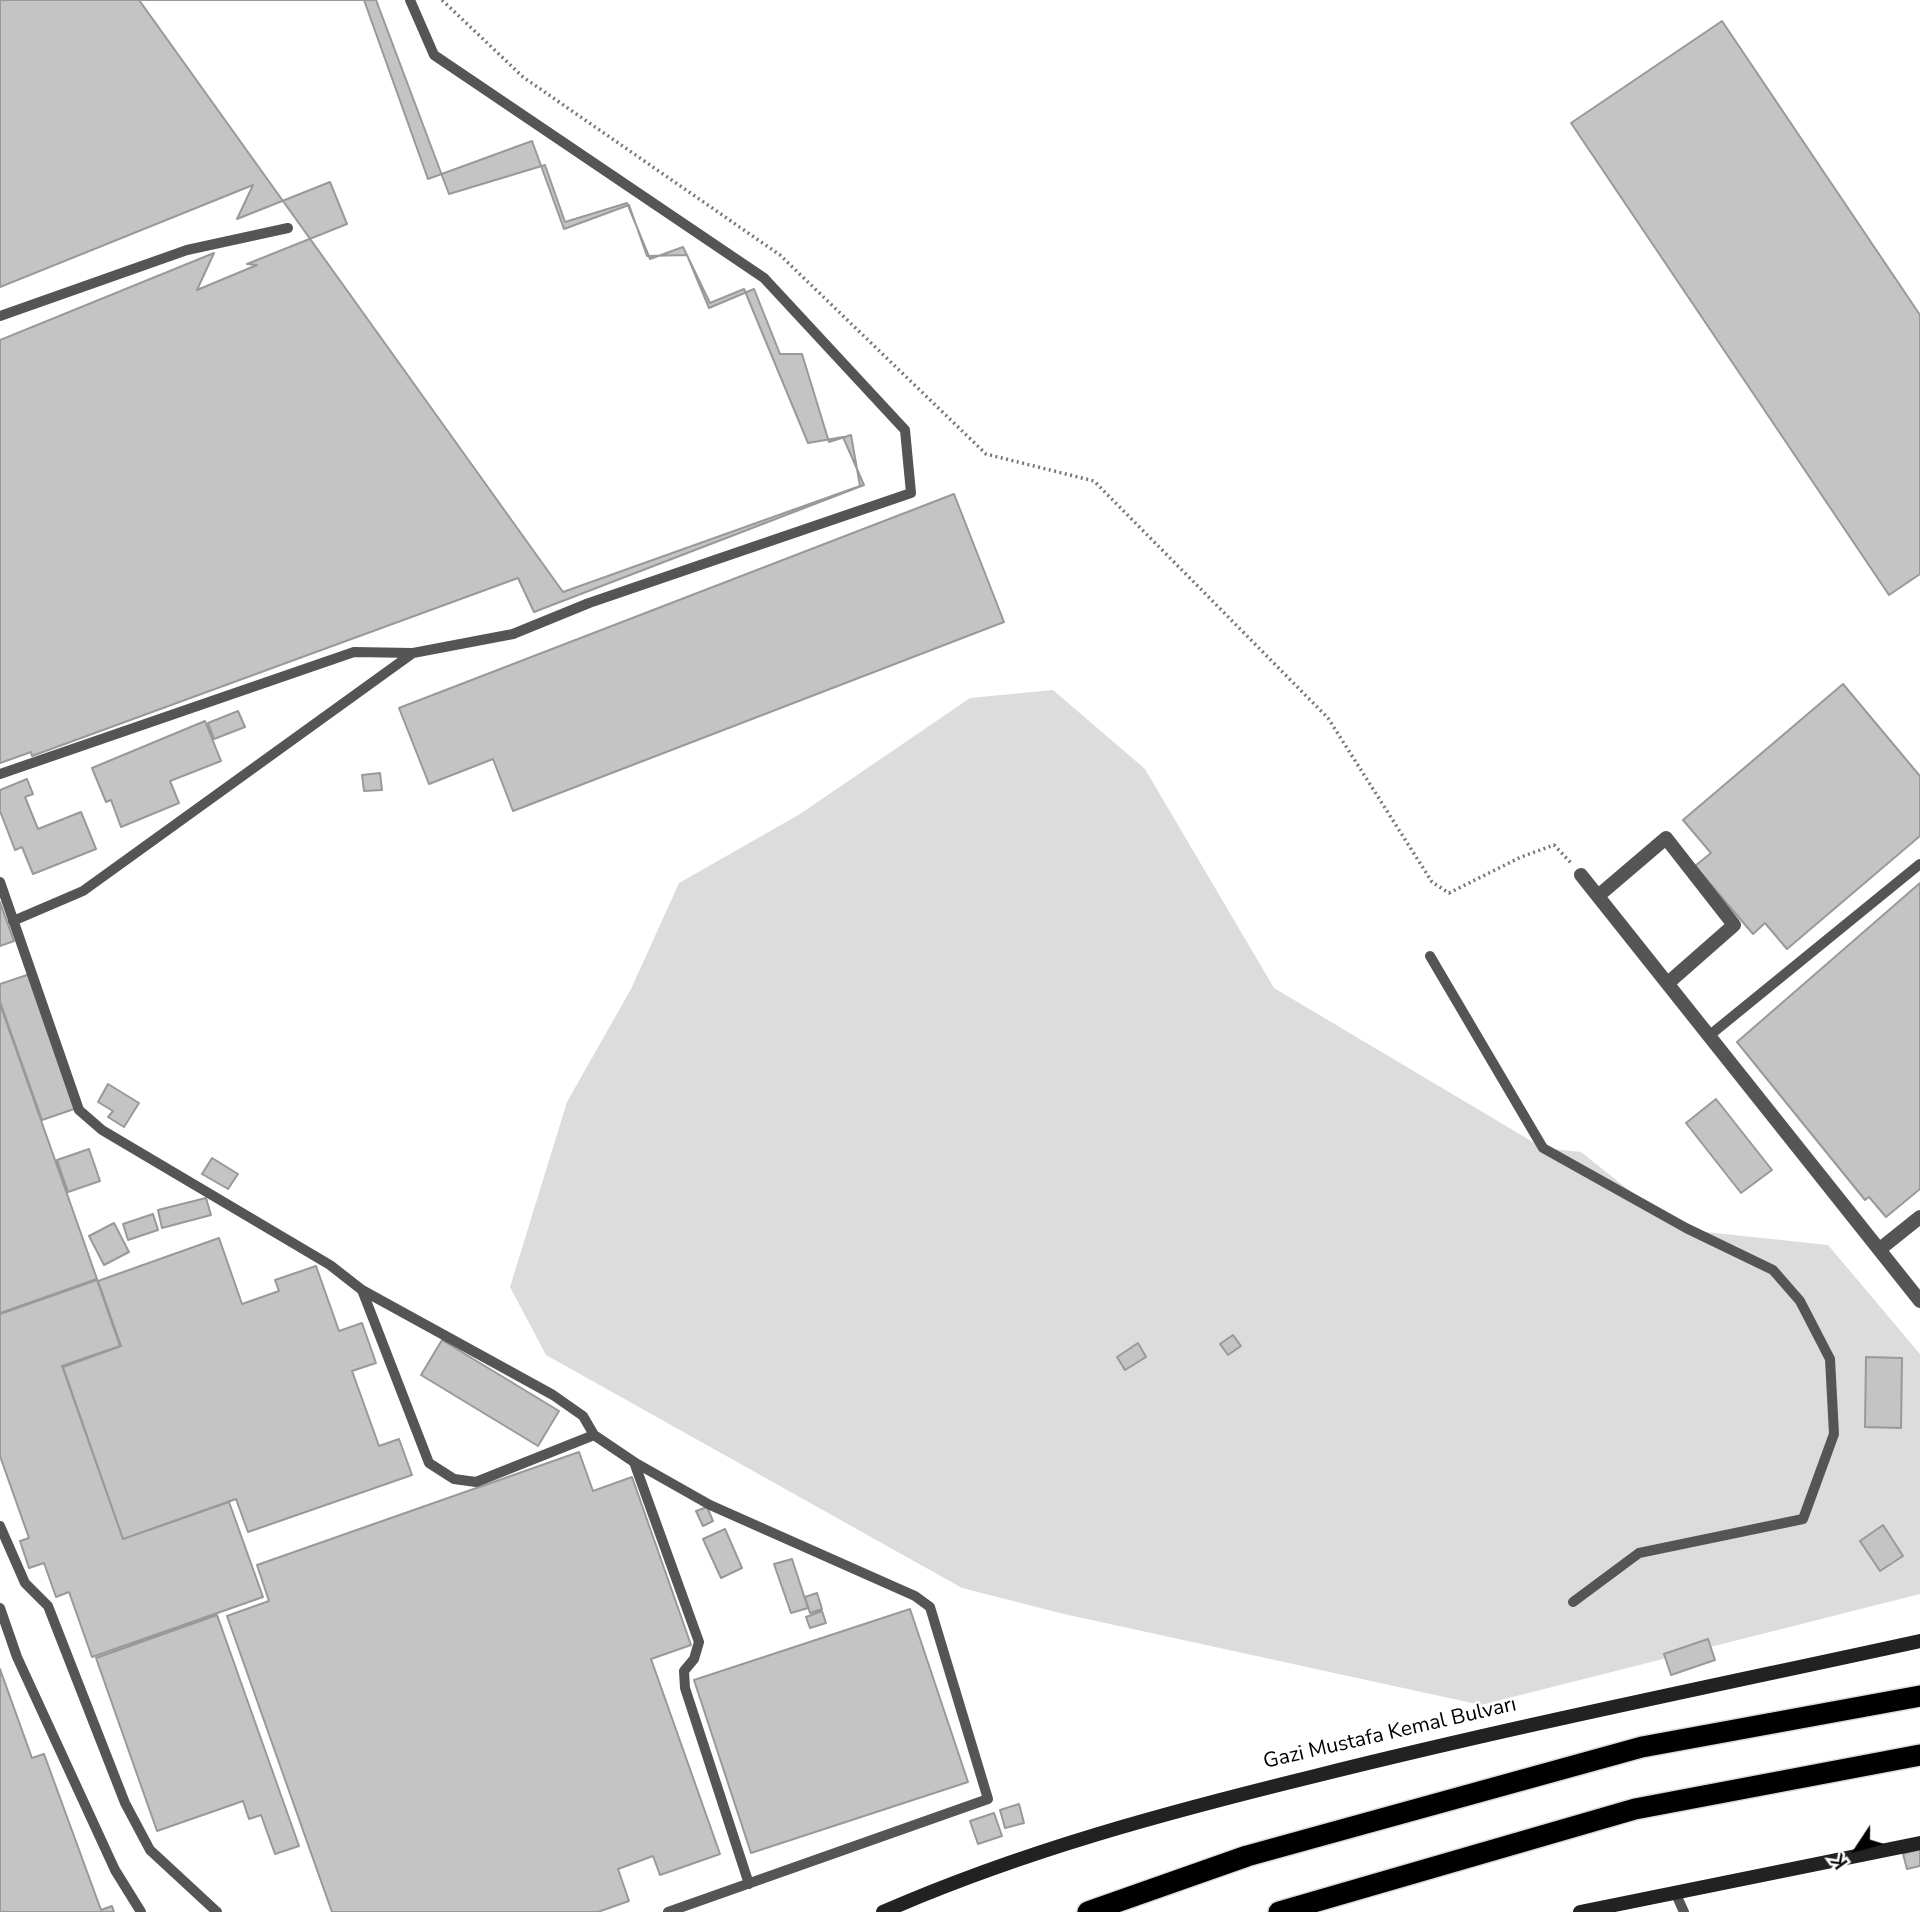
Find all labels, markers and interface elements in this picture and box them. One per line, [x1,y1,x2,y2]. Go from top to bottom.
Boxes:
street label: Gazi Mustafa Kemal Bulvarı [1261,1693,1519,1775]
north arrow [1822,1814,1892,1884]
text: K [1826,1849,1854,1874]

